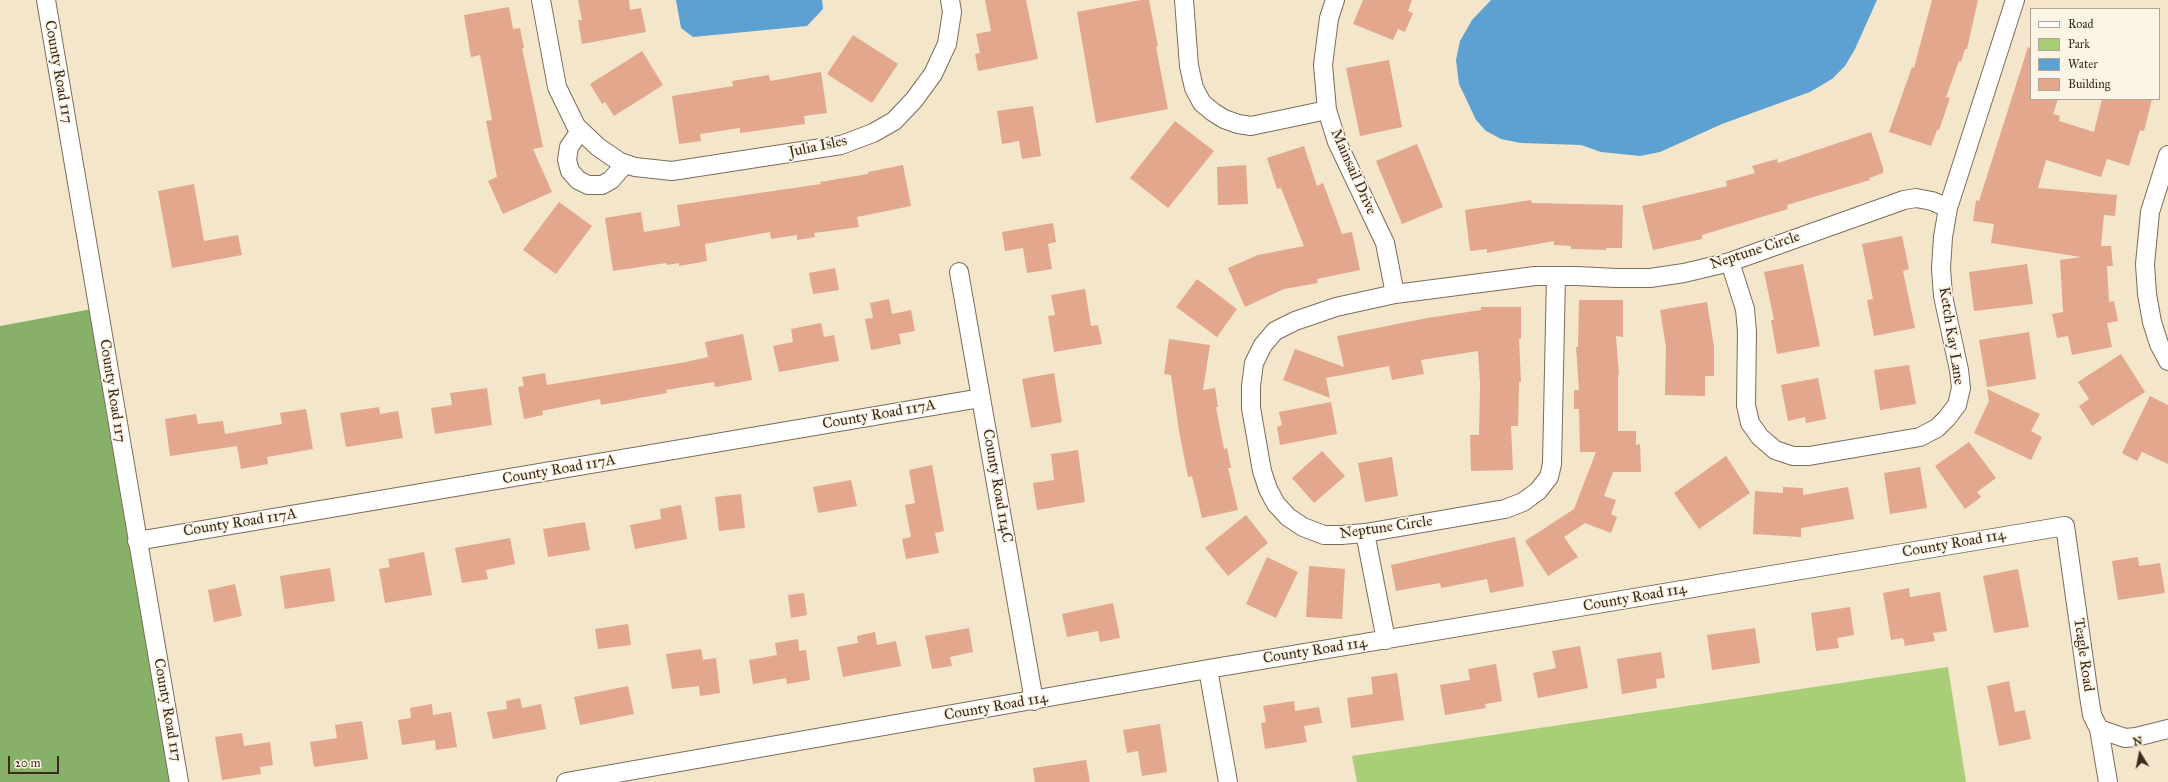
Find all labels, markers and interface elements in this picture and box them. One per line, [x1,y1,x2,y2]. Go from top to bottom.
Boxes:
legend [2030,8,2160,100]
text: Road [2068,17,2094,31]
street label: County Road 117 [40,19,76,125]
text: Park [2068,37,2090,51]
text: Water [2068,57,2098,71]
text: Building [2068,77,2110,91]
street label: Mainsail Drive [1326,126,1380,218]
street label: Julia Isles [787,132,849,162]
street label: Neptune Circle [1708,228,1802,274]
street label: Ketch Kay Lane [1934,286,1968,386]
street label: County Road 117 [95,338,129,444]
street label: County Road 117A [821,396,937,434]
street label: County Road 114C [978,428,1016,544]
street label: County Road 117A [501,451,617,489]
street label: County Road 117A [182,505,298,541]
street label: Neptune Circle [1338,513,1434,543]
street label: County Road 114 [1901,526,2007,562]
street label: County Road 114 [1582,580,1688,616]
street label: Teagle Road [2069,617,2097,693]
street label: County Road 114 [1262,634,1368,668]
street label: County Road 117 [149,657,185,763]
street label: County Road 114 [943,689,1049,725]
north arrow [2120,734,2160,774]
text: N [2132,734,2144,749]
scale bar [10,748,61,774]
text: 20 m [15,756,41,770]

